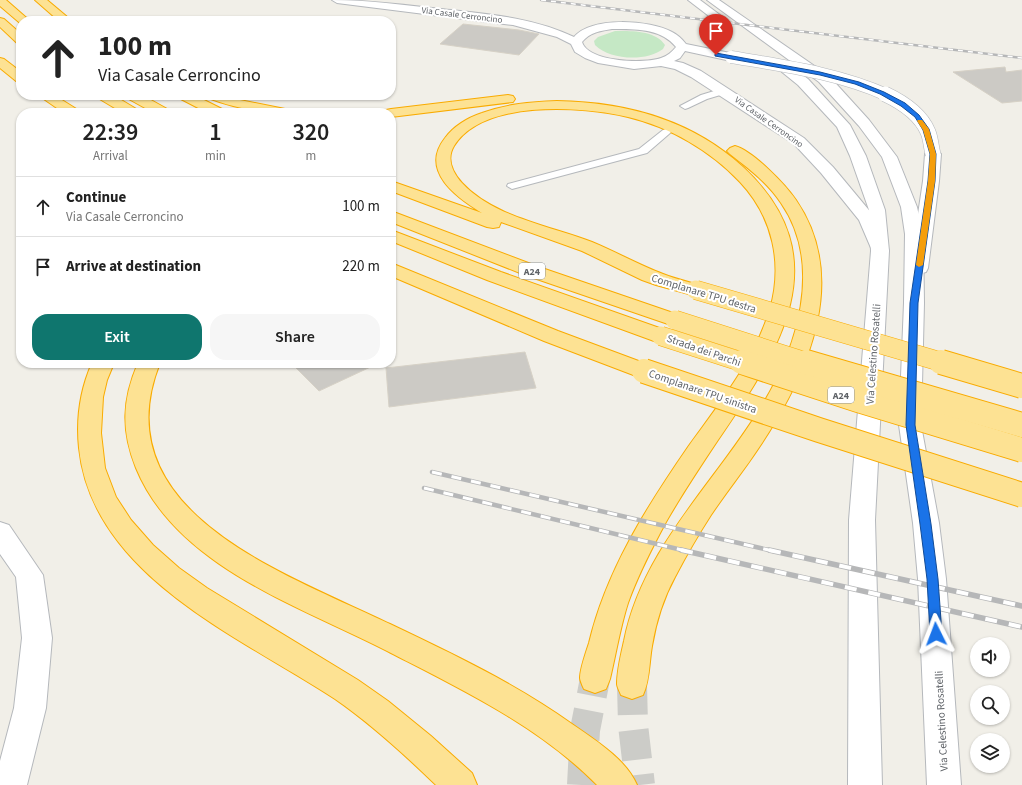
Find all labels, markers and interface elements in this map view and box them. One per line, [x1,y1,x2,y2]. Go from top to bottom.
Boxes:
street label: Via Casale Cerroncino [421,4,503,27]
pin [699,14,733,55]
icon: arrive [705,20,727,42]
text: 100 m [98,26,172,66]
icon: ahead [32,32,84,84]
text: Via Casale Cerroncino [98,63,261,88]
street label: Via Casale Cerroncino [732,94,806,151]
text: 22:39 [83,115,138,150]
text: 1 [209,115,222,150]
text: 320 [293,115,329,150]
text: Arrival [93,147,128,165]
text: min [205,147,226,165]
text: m [306,147,316,165]
text: Continue [66,187,126,208]
icon: ahead [32,196,54,218]
text: 100 m [342,196,380,217]
text: Via Casale Cerroncino [66,208,184,226]
icon: arrive [32,256,54,278]
text: Arrive at destination [66,256,201,277]
text: 220 m [342,256,380,277]
road number: A24 [519,263,545,279]
street label: Complanare TPU destra [650,270,758,317]
street label: Via Celestino Rosatelli [863,303,884,405]
button: Exit [32,314,202,360]
button: Share [210,314,380,360]
street label: Strada dei Parchi [665,331,743,370]
street label: Complanare TPU sinistra [647,366,759,417]
road number: A24 [828,387,854,403]
position arrow [915,613,957,655]
map controls [970,637,1010,773]
button: sound [970,637,1010,677]
street label: Via Celestino Rosatelli [931,670,952,772]
button: search [970,685,1010,725]
button: layers [970,733,1010,773]

